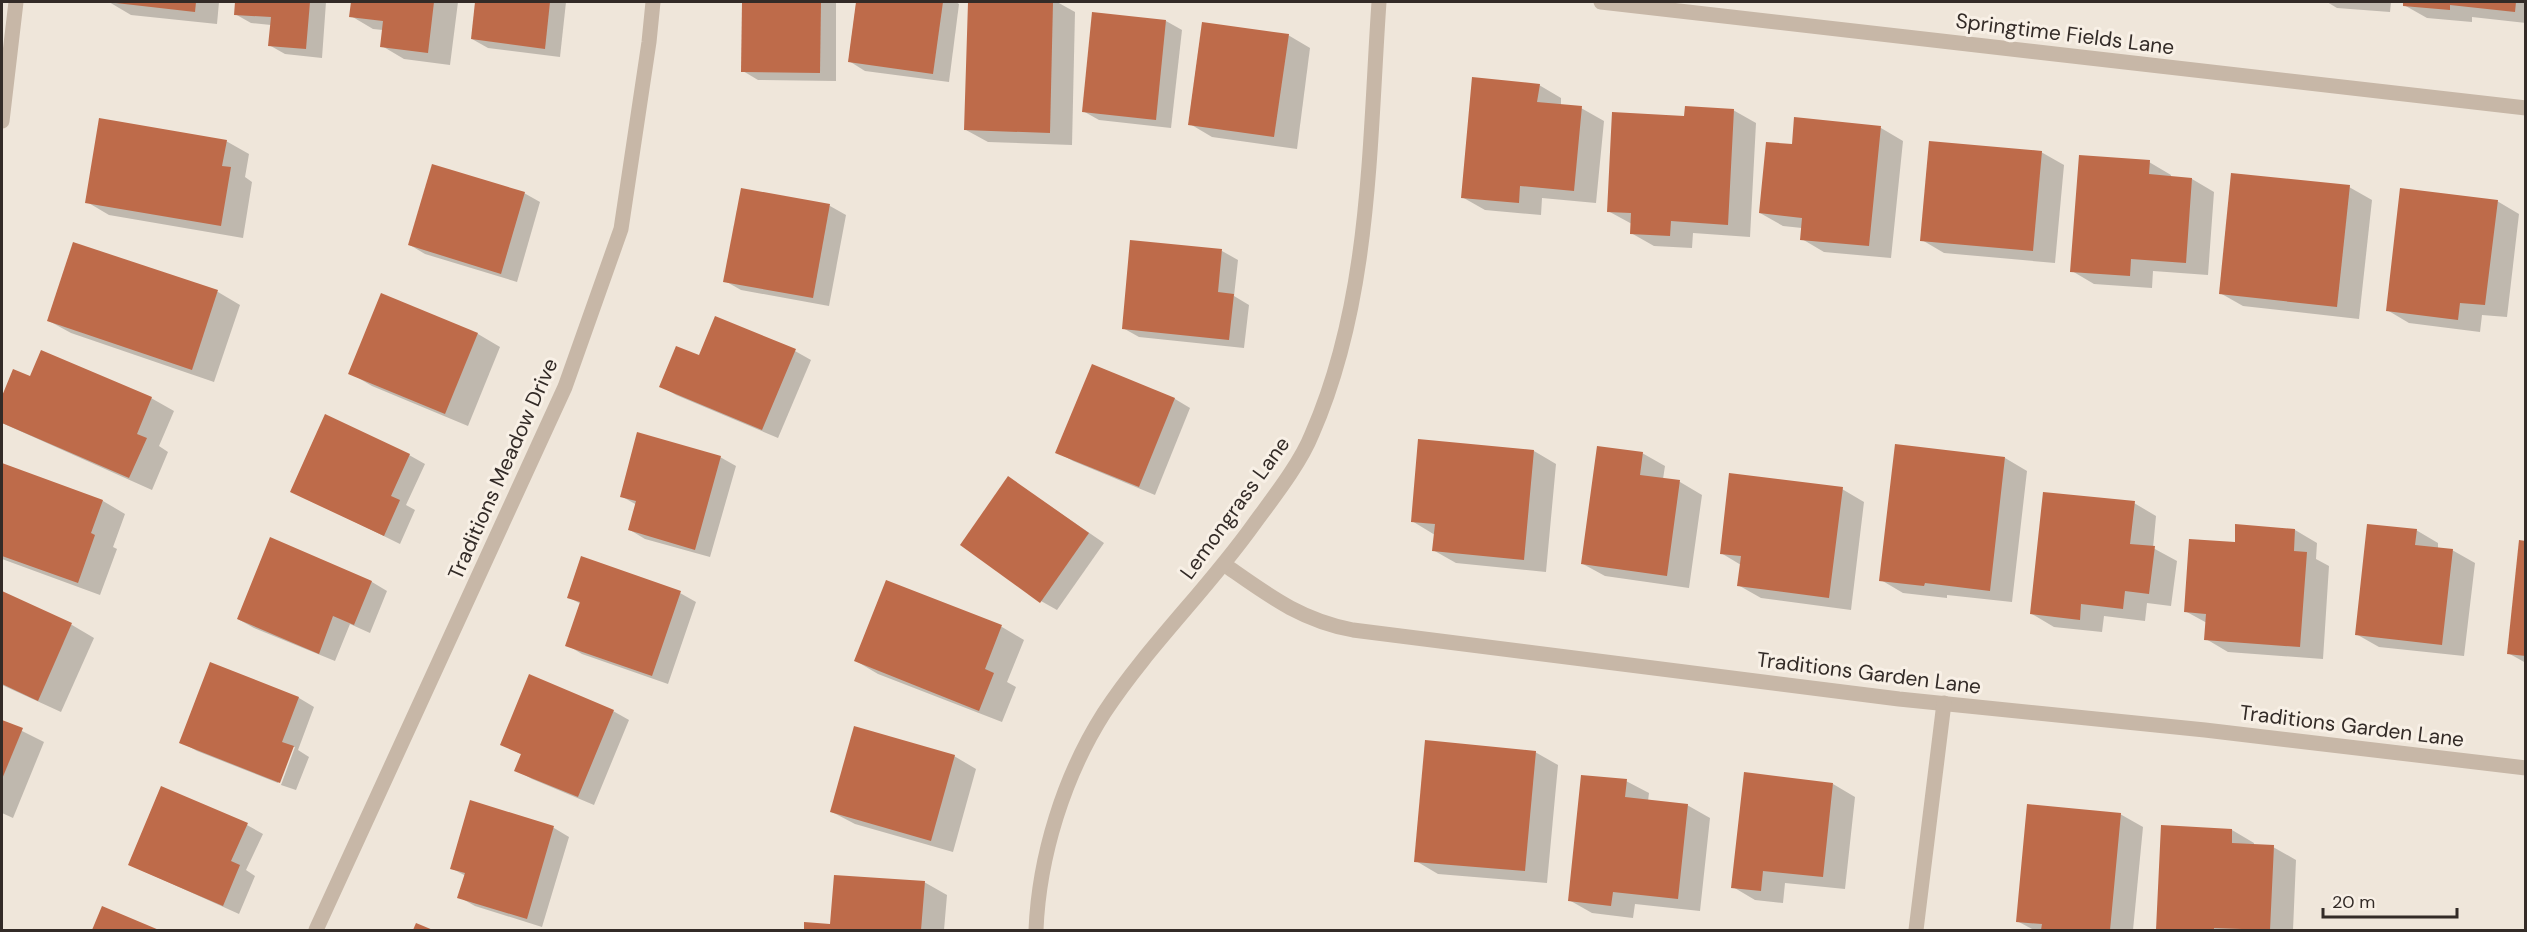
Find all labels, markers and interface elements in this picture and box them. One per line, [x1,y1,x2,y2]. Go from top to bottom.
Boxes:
street label: Springtime Fields Lane [1954,7,2176,61]
street label: Traditions Meadow Drive [442,354,565,584]
street label: Lemongrass Lane [1174,431,1296,585]
street label: Traditions Garden Lane [1755,645,1983,701]
street label: Traditions Garden Lane [2238,698,2466,754]
scale bar [2323,881,2456,919]
text: 20 m [2332,890,2375,914]

